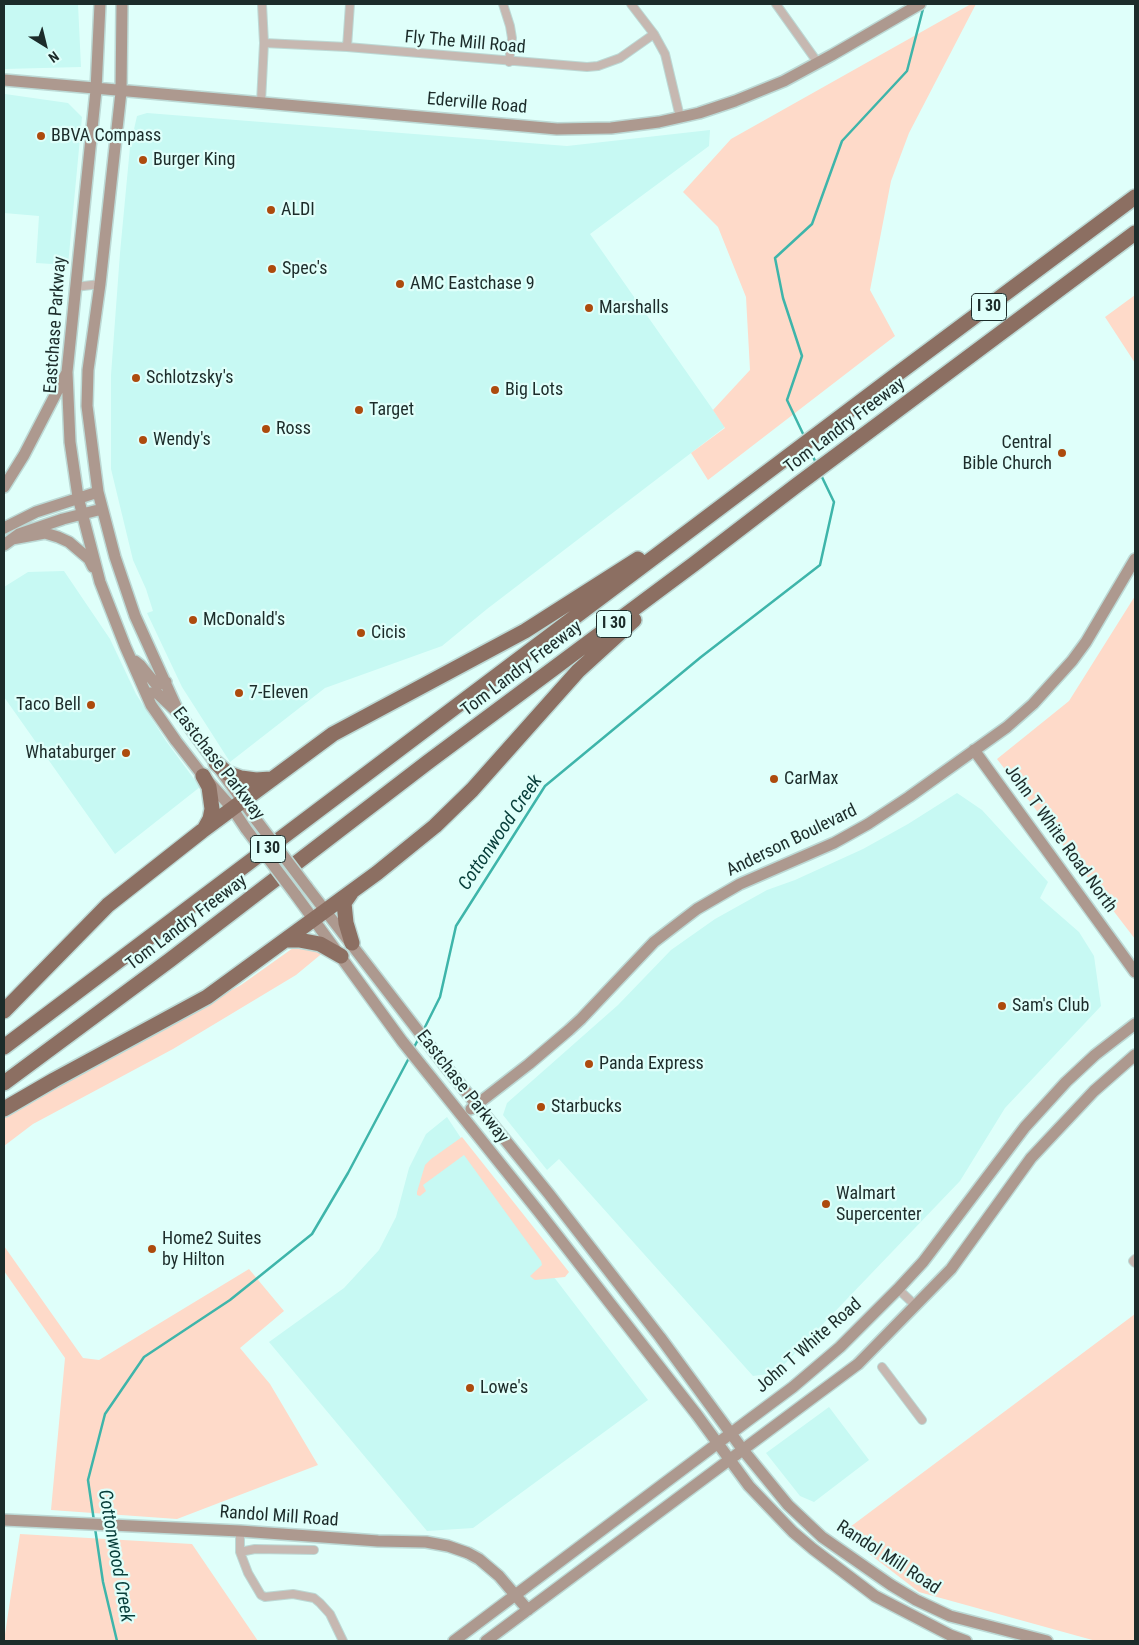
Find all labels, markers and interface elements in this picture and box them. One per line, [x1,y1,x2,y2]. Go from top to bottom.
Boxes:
north arrow [20,20,70,70]
street label: Fly The Mill Road [404,27,526,59]
text: N [46,48,62,66]
street label: Ederville Road [426,89,528,119]
place label: BBVA Compass [51,125,161,147]
marker: BBVA Compass [35,130,47,142]
place label: Burger King [153,149,235,171]
marker: Burger King [137,154,149,166]
place label: ALDI [281,199,315,221]
marker: ALDI [265,204,277,216]
street label: Eastchase Parkway [40,256,72,394]
place label: Spec's [282,258,328,280]
marker: Spec's [266,263,278,275]
place label: AMC Eastchase 9 [410,273,535,295]
marker: AMC Eastchase 9 [394,278,406,290]
road number: I 30 [972,294,1006,320]
place label: Marshalls [599,297,669,319]
marker: Marshalls [583,302,595,314]
place label: Schlotzsky's [146,367,233,389]
marker: Schlotzsky's [130,372,142,384]
street label: Tom Landry Freeway [780,374,910,478]
place label: Big Lots [505,379,563,401]
marker: Big Lots [489,384,501,396]
place label: Target [369,399,414,421]
marker: Target [353,404,365,416]
place label: Ross [276,418,311,440]
marker: Ross [260,423,272,435]
place label: Wendy's [153,429,211,451]
place label: Central Bible Church [963,432,1052,474]
marker: Wendy's [137,434,149,446]
marker: Central Bible Church [1056,447,1068,459]
place label: McDonald's [203,609,285,631]
road number: I 30 [596,610,632,638]
marker: McDonald's [187,614,199,626]
street label: Tom Landry Freeway [457,617,587,721]
place label: Cicis [371,622,406,644]
marker: Cicis [355,627,367,639]
place label: 7-Eleven [249,682,308,704]
marker: 7-Eleven [233,687,245,699]
place label: Taco Bell [16,694,81,716]
marker: Taco Bell [85,699,97,711]
street label: Eastchase Parkway [167,703,269,825]
place label: Whataburger [25,742,116,764]
marker: Whataburger [120,747,132,759]
street label: John T White Road North [999,761,1121,917]
place label: CarMax [784,768,838,790]
water label: Cottonwood Creek [454,771,548,895]
marker: CarMax [768,773,780,785]
street label: Anderson Boulevard [723,800,861,882]
road number: I 30 [250,836,286,862]
street label: Tom Landry Freeway [122,871,252,975]
place label: Sam's Club [1012,995,1089,1017]
marker: Sam's Club [996,1000,1008,1012]
street label: Eastchase Parkway [411,1026,513,1148]
place label: Panda Express [599,1053,704,1075]
marker: Panda Express [583,1058,595,1070]
place label: Starbucks [551,1096,622,1118]
marker: Starbucks [535,1101,547,1113]
place label: Walmart Supercenter [836,1183,921,1226]
marker: Walmart Supercenter [820,1198,832,1210]
place label: Home2 Suites by Hilton [162,1228,261,1270]
marker: Home2 Suites by Hilton [146,1243,158,1255]
street label: John T White Road [752,1294,866,1398]
place label: Lowe's [480,1377,528,1399]
marker: Lowe's [464,1382,476,1394]
water label: Cottonwood Creek [92,1488,138,1624]
street label: Randol Mill Road [219,1502,339,1532]
street label: Randol Mill Road [832,1516,944,1600]

